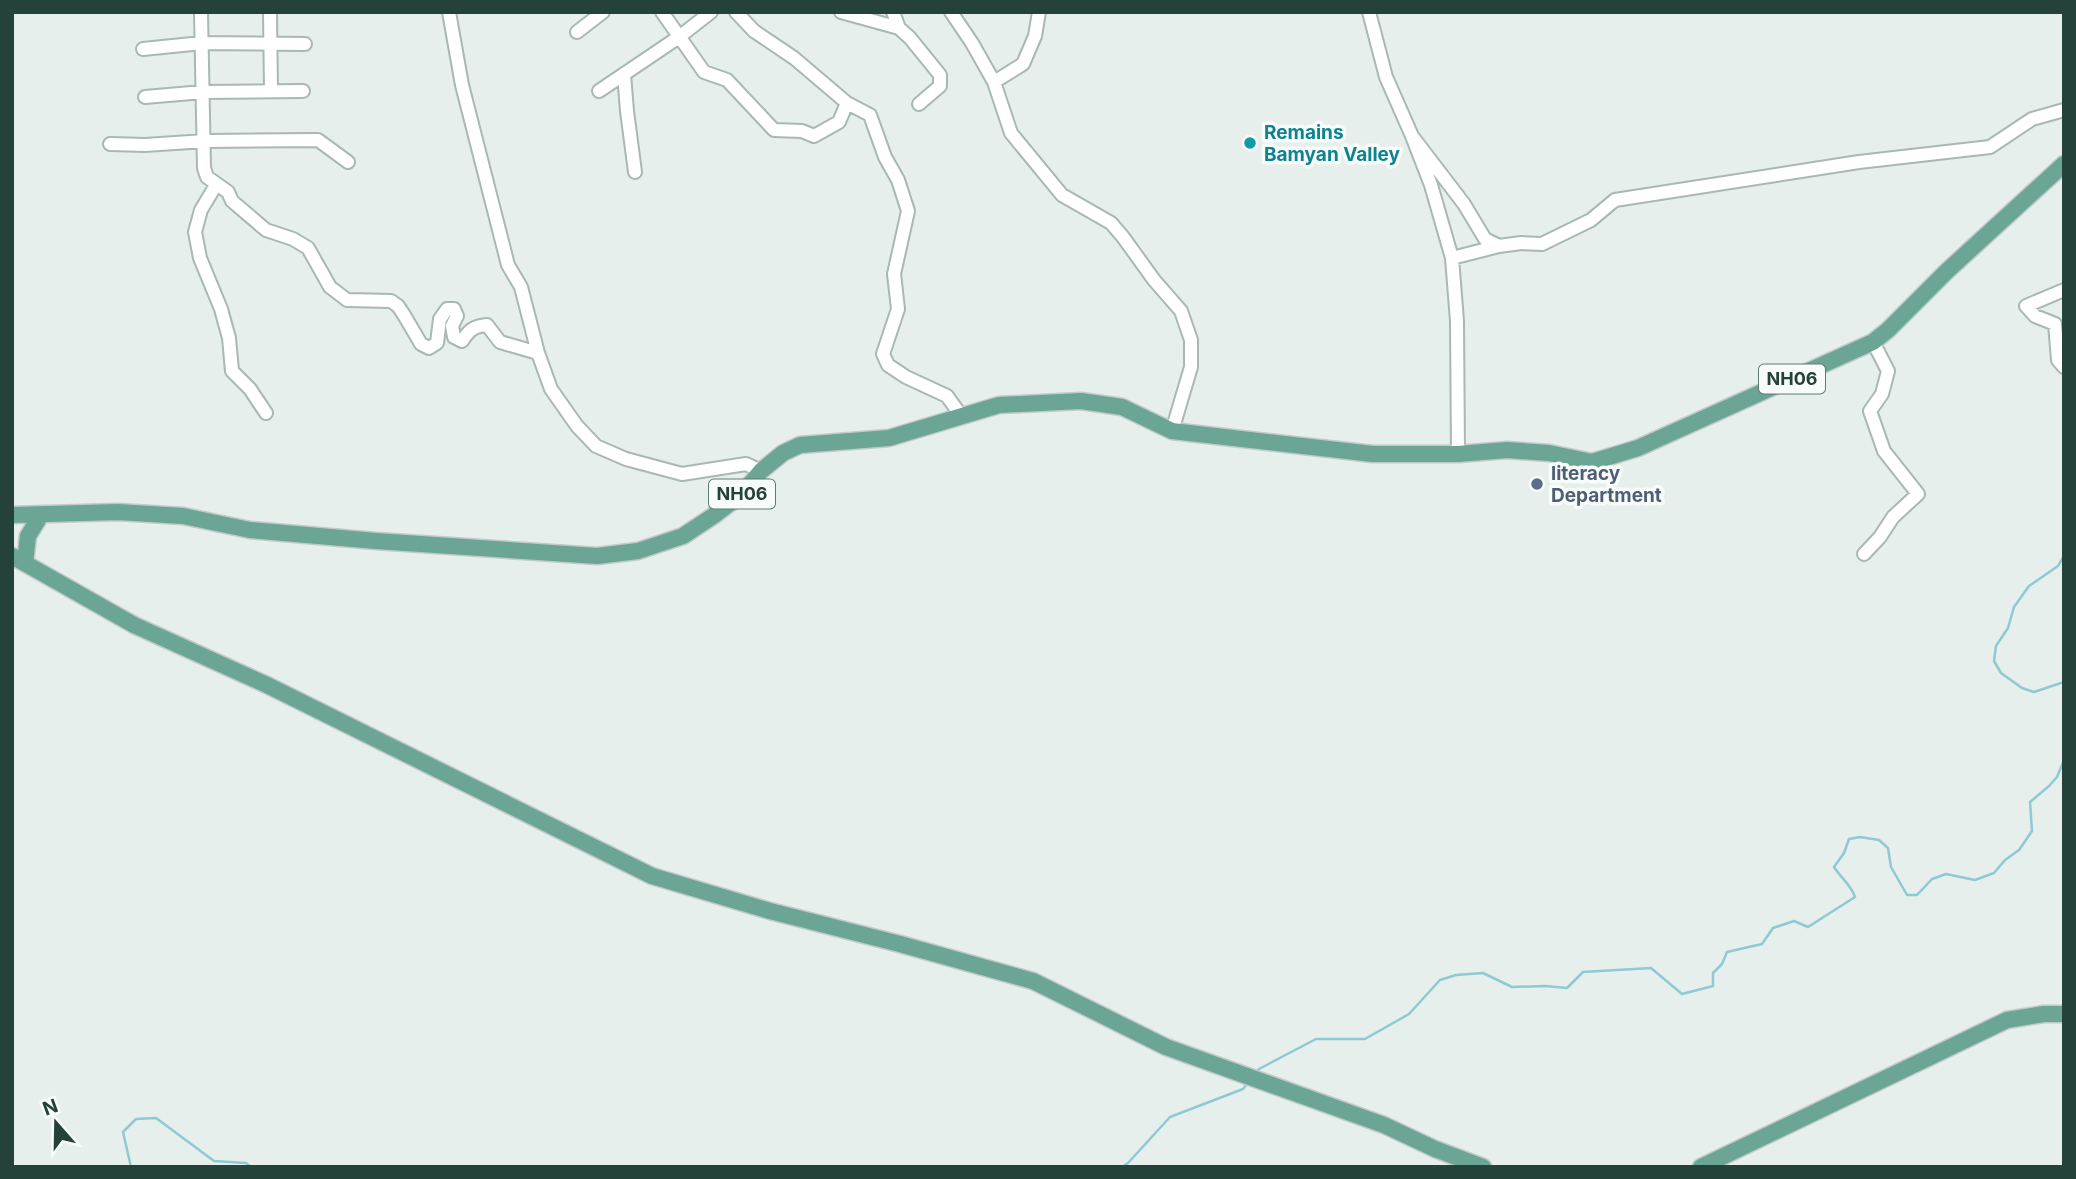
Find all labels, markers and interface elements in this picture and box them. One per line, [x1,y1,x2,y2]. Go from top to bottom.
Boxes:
place label: Remains Bamyan Valley [1264,121,1401,166]
marker: Remains Bamyan Valley [1242,135,1258,151]
road number: NH06 [1759,365,1825,394]
place label: literacy Department [1551,462,1662,507]
marker: literacy Department [1529,476,1545,492]
road number: NH06 [709,480,775,508]
north arrow [21,1088,91,1158]
text: N [40,1094,61,1121]

